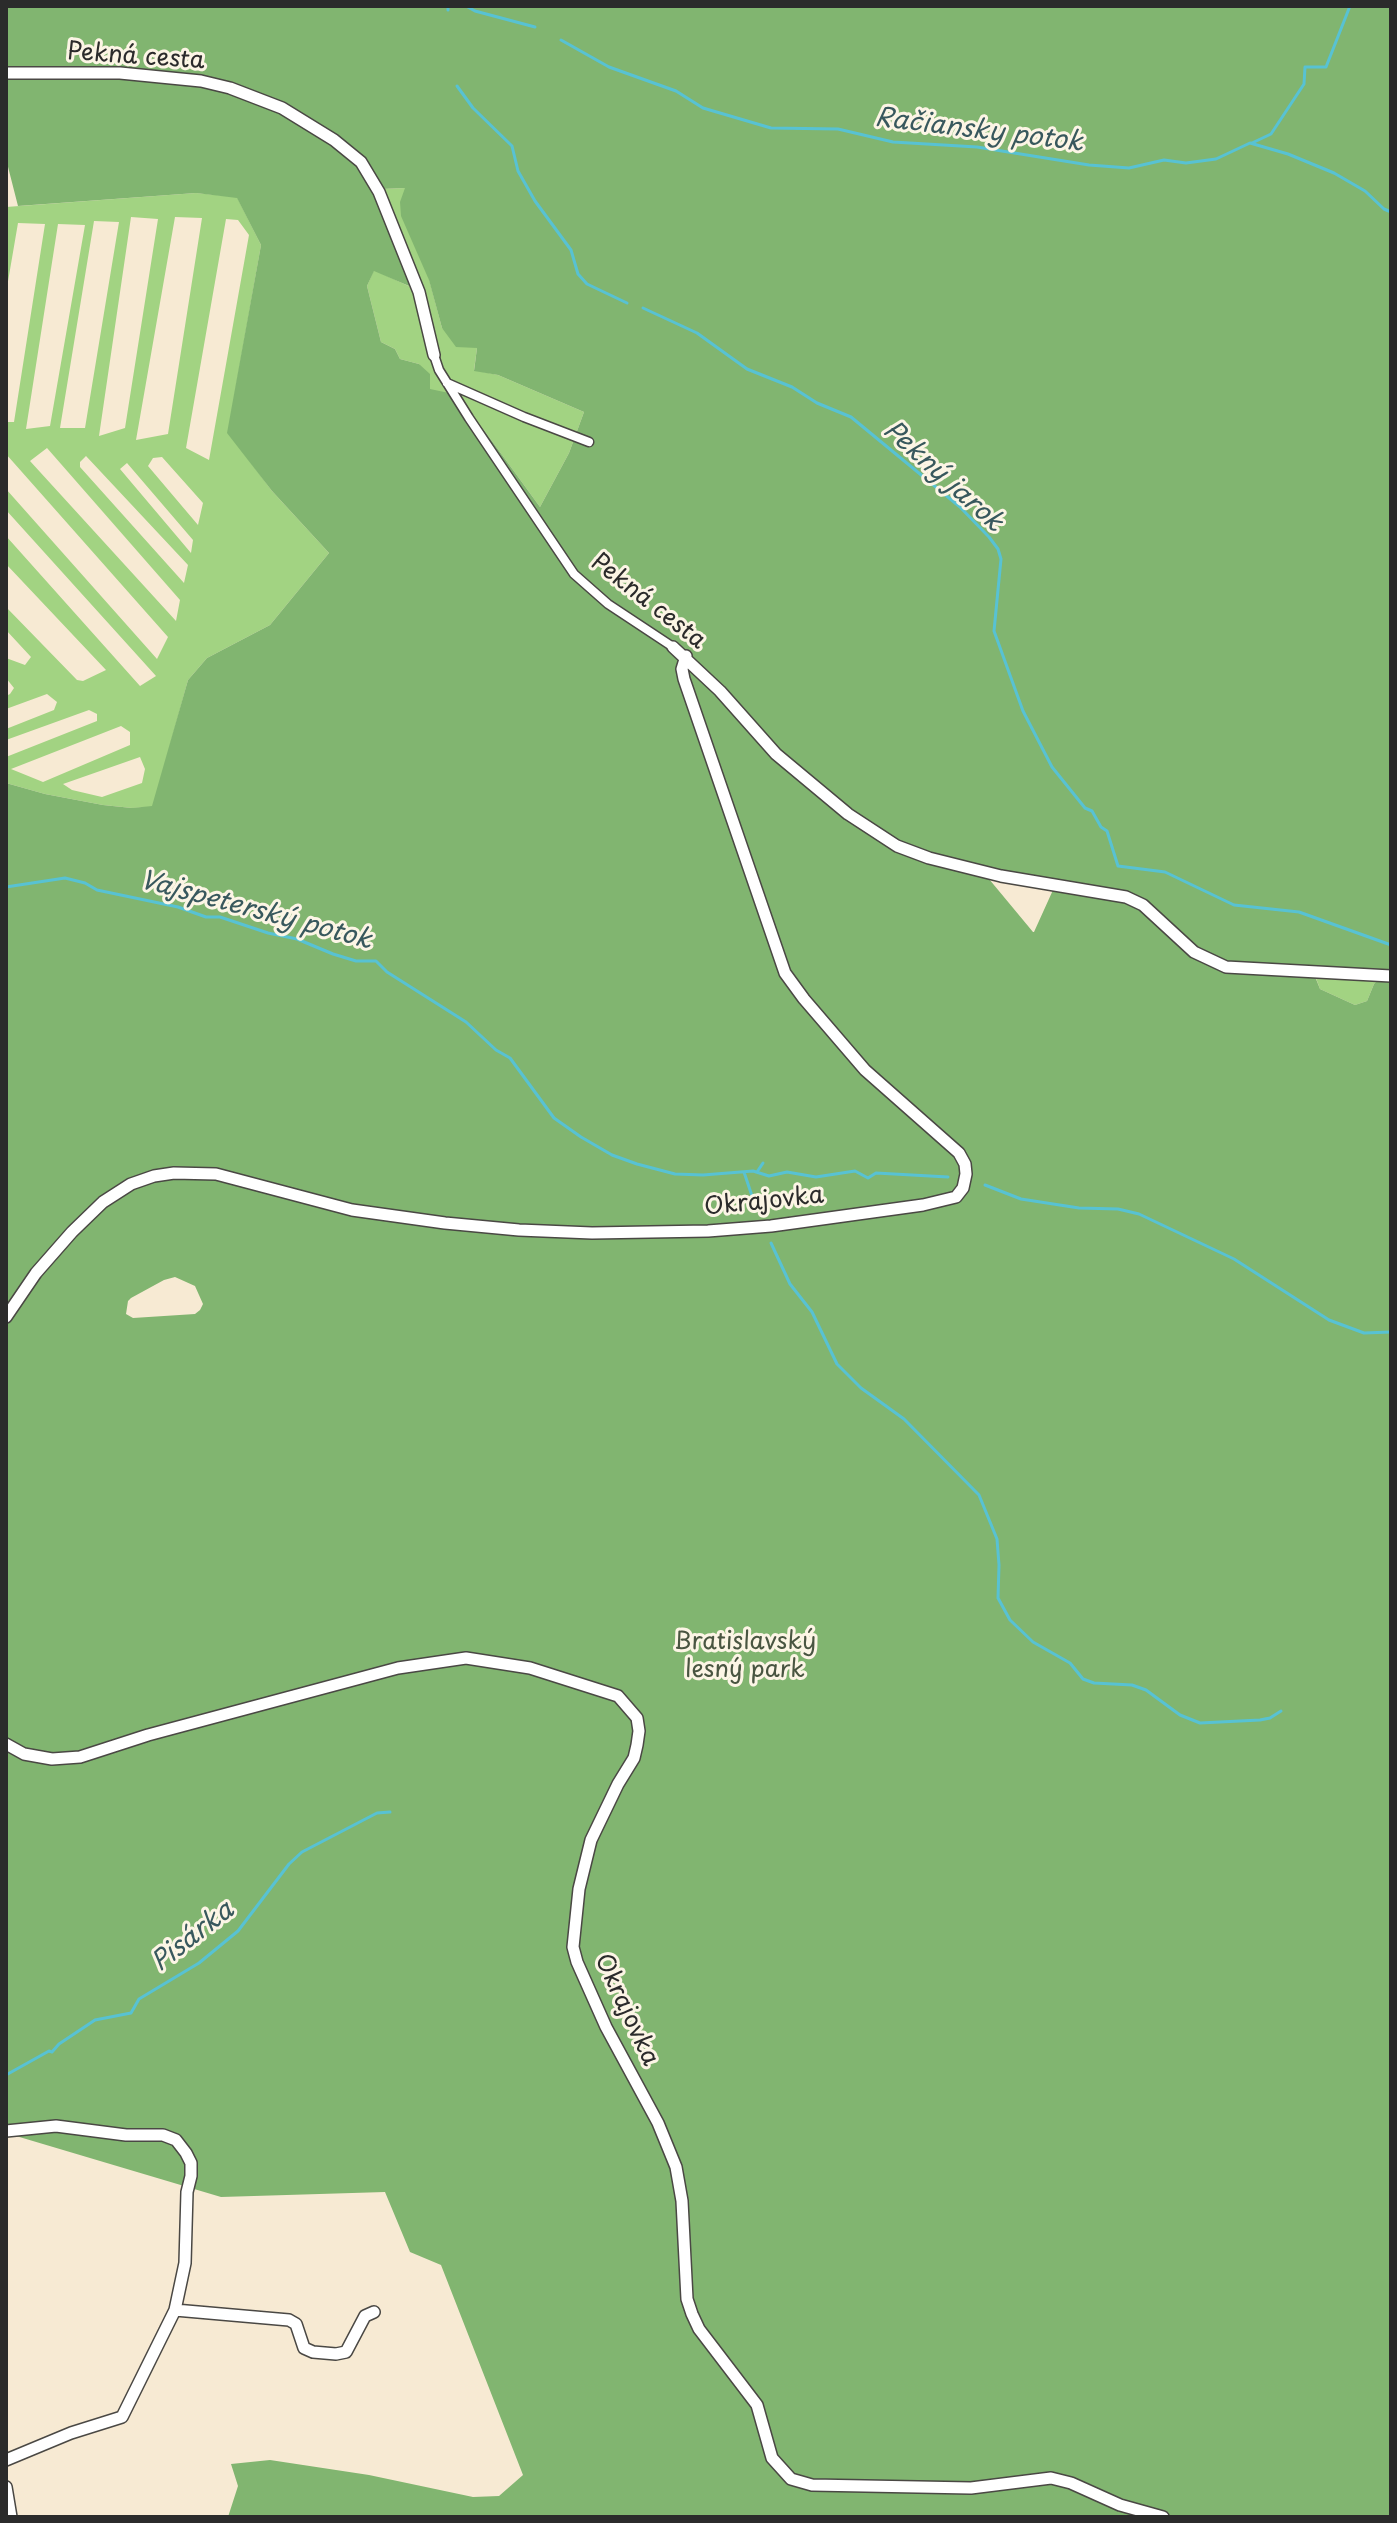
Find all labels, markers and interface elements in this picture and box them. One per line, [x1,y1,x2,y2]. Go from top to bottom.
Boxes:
street label: Pekná cesta [66,38,206,76]
water label: Račiansky potok [873,103,1085,159]
water label: Pekný jarok [877,415,1009,539]
street label: Pekná cesta [585,548,711,656]
water label: Vajspeterský potok [137,865,375,957]
street label: Okrajovka [703,1181,825,1223]
park label: Bratislavský lesný park [674,1628,816,1684]
water label: Pisárka [146,1895,240,1979]
street label: Okrajovka [588,1949,664,2071]

